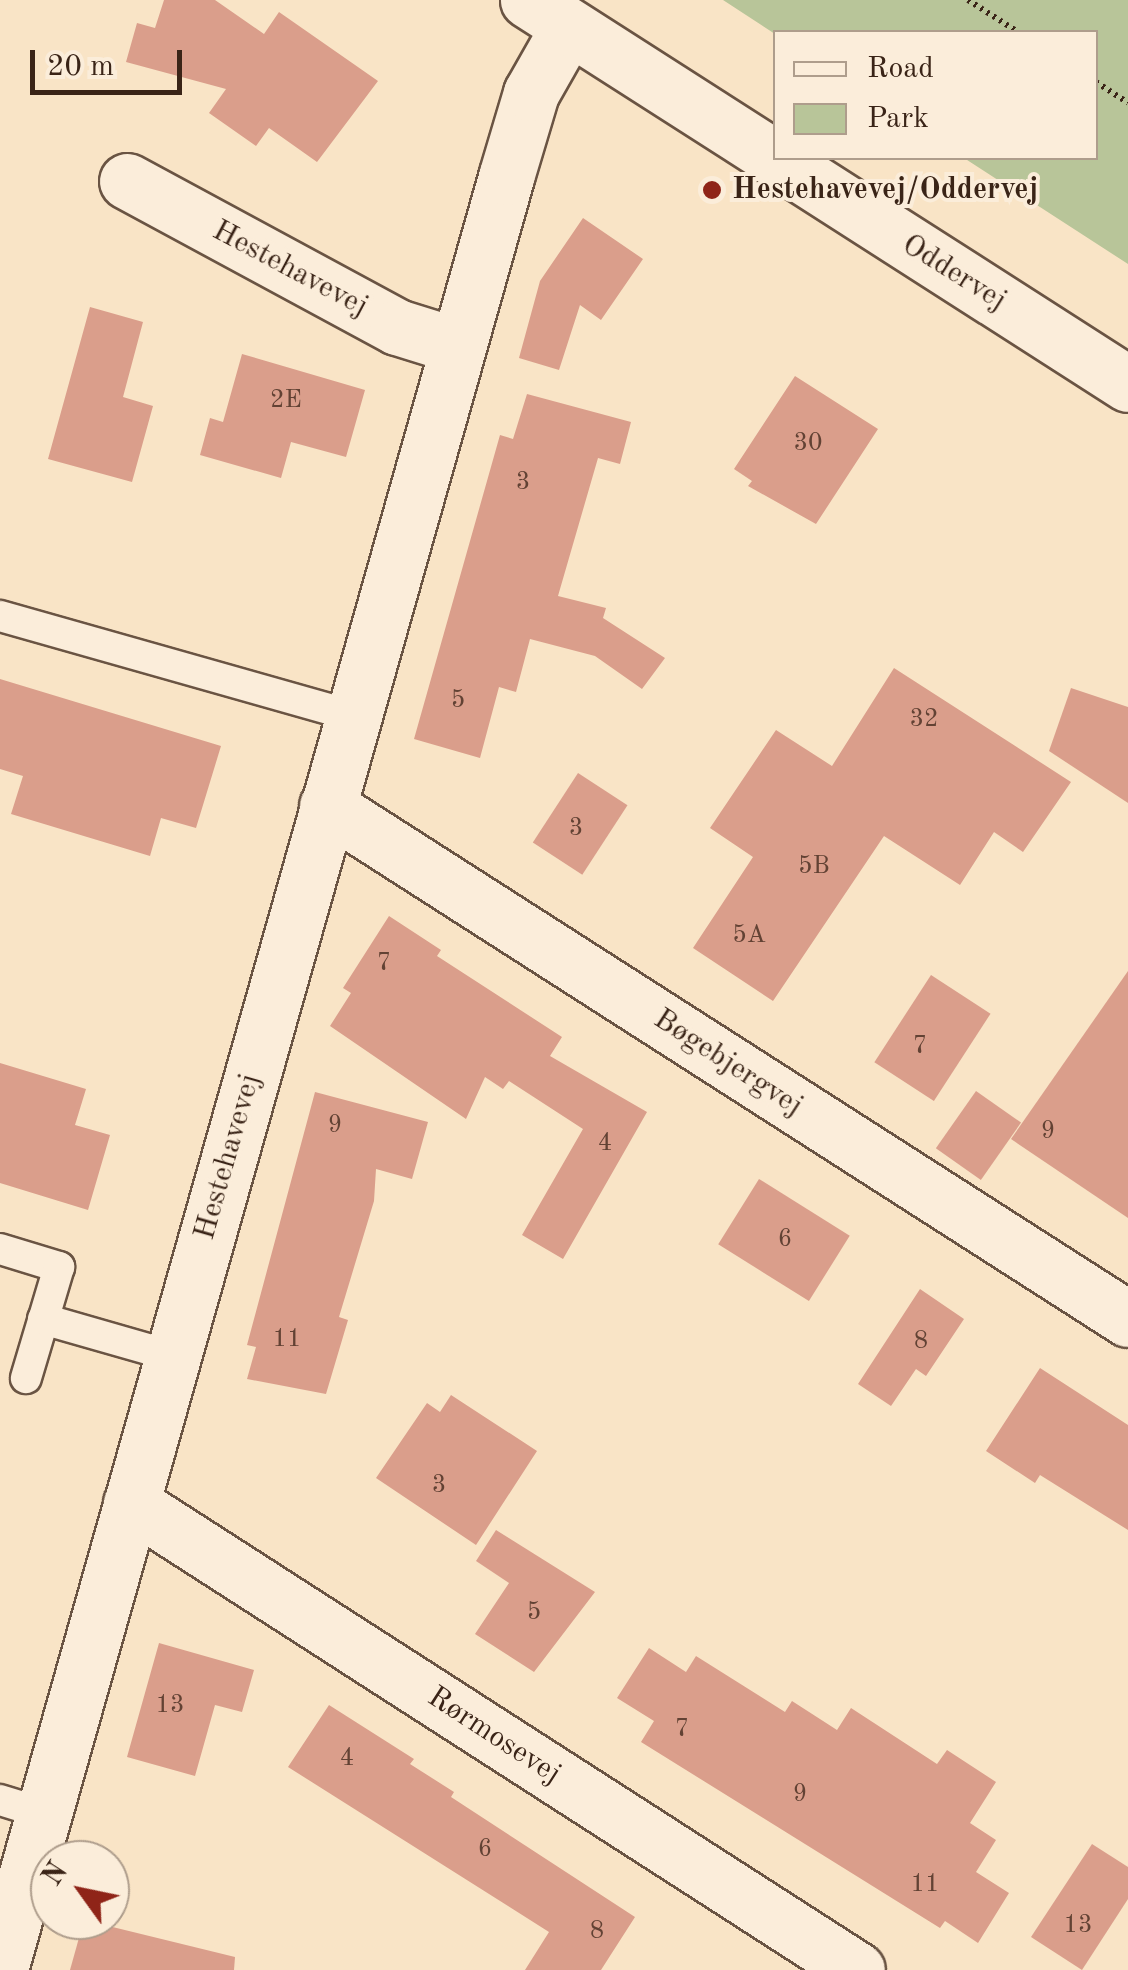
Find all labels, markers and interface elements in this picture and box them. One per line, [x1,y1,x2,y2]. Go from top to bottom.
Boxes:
scale bar [35,30,188,92]
legend [773,30,1098,160]
text: 20 m [47,52,114,82]
text: Road [867,54,934,84]
text: Park [867,104,929,134]
place label: Hestehavevej/Oddervej [732,172,1038,208]
marker: Hestehavevej/Oddervej [701,179,723,201]
street label: Hestehavevej [206,213,374,325]
street label: Oddervej [895,227,1013,319]
house number: 2E [270,386,302,416]
house number: 30 [794,429,822,459]
house number: 3 [516,468,530,498]
house number: 5 [451,686,465,716]
house number: 32 [910,705,938,735]
house number: 3 [569,814,583,844]
house number: 5B [798,852,830,882]
house number: 5A [732,921,766,951]
house number: 7 [377,949,391,979]
street label: Bøgebjergvej [647,1001,809,1125]
house number: 7 [913,1032,927,1062]
street label: Hestehavevej [187,1070,269,1244]
house number: 9 [328,1111,342,1141]
house number: 9 [1041,1117,1055,1147]
house number: 4 [598,1129,612,1159]
house number: 6 [778,1225,792,1255]
house number: 11 [273,1325,301,1355]
house number: 8 [914,1327,928,1357]
house number: 3 [432,1471,446,1501]
house number: 5 [527,1598,541,1628]
street label: Rørmosevej [420,1680,568,1792]
house number: 13 [156,1691,184,1721]
house number: 7 [675,1715,689,1745]
house number: 4 [340,1744,354,1774]
house number: 9 [793,1780,807,1810]
house number: 6 [478,1835,492,1865]
north arrow [30,1840,130,1940]
text: N [39,1858,74,1891]
house number: 11 [911,1870,939,1900]
house number: 13 [1064,1911,1092,1941]
house number: 8 [590,1917,604,1947]

